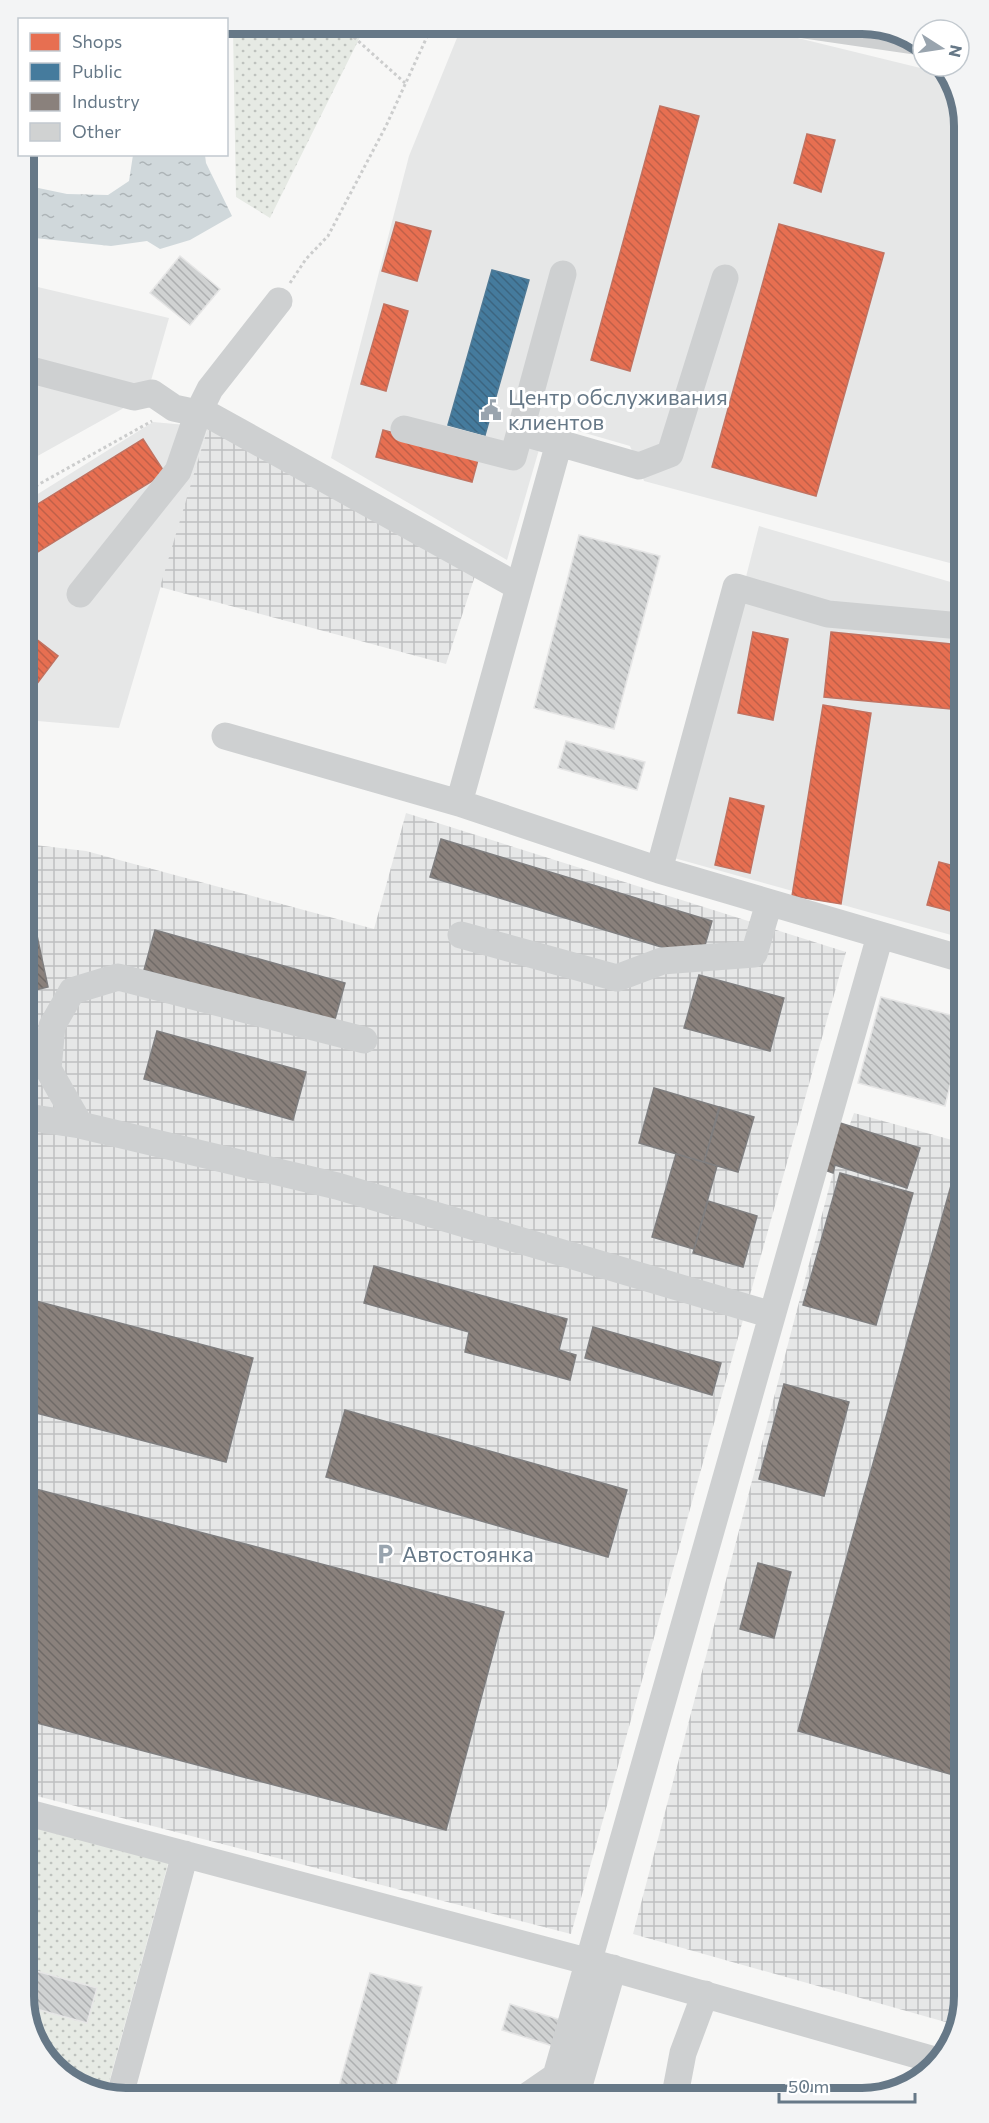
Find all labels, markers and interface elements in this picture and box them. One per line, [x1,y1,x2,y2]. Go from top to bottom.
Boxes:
legend [18,18,228,156]
north arrow [911,18,971,78]
text: Shops [72,30,122,52]
text: N [946,43,967,59]
text: Public [72,60,122,82]
text: Industry [72,90,140,112]
text: Other [72,120,121,142]
place label: Центр обслуживания клиентов [508,383,728,435]
public building icon: Центр обслуживания клиентов [479,398,503,422]
place label: Автостоянка [402,1540,534,1567]
parking icon: Автостоянка [373,1542,397,1566]
scale bar [779,2066,916,2104]
text: 50 m [788,2075,829,2097]

